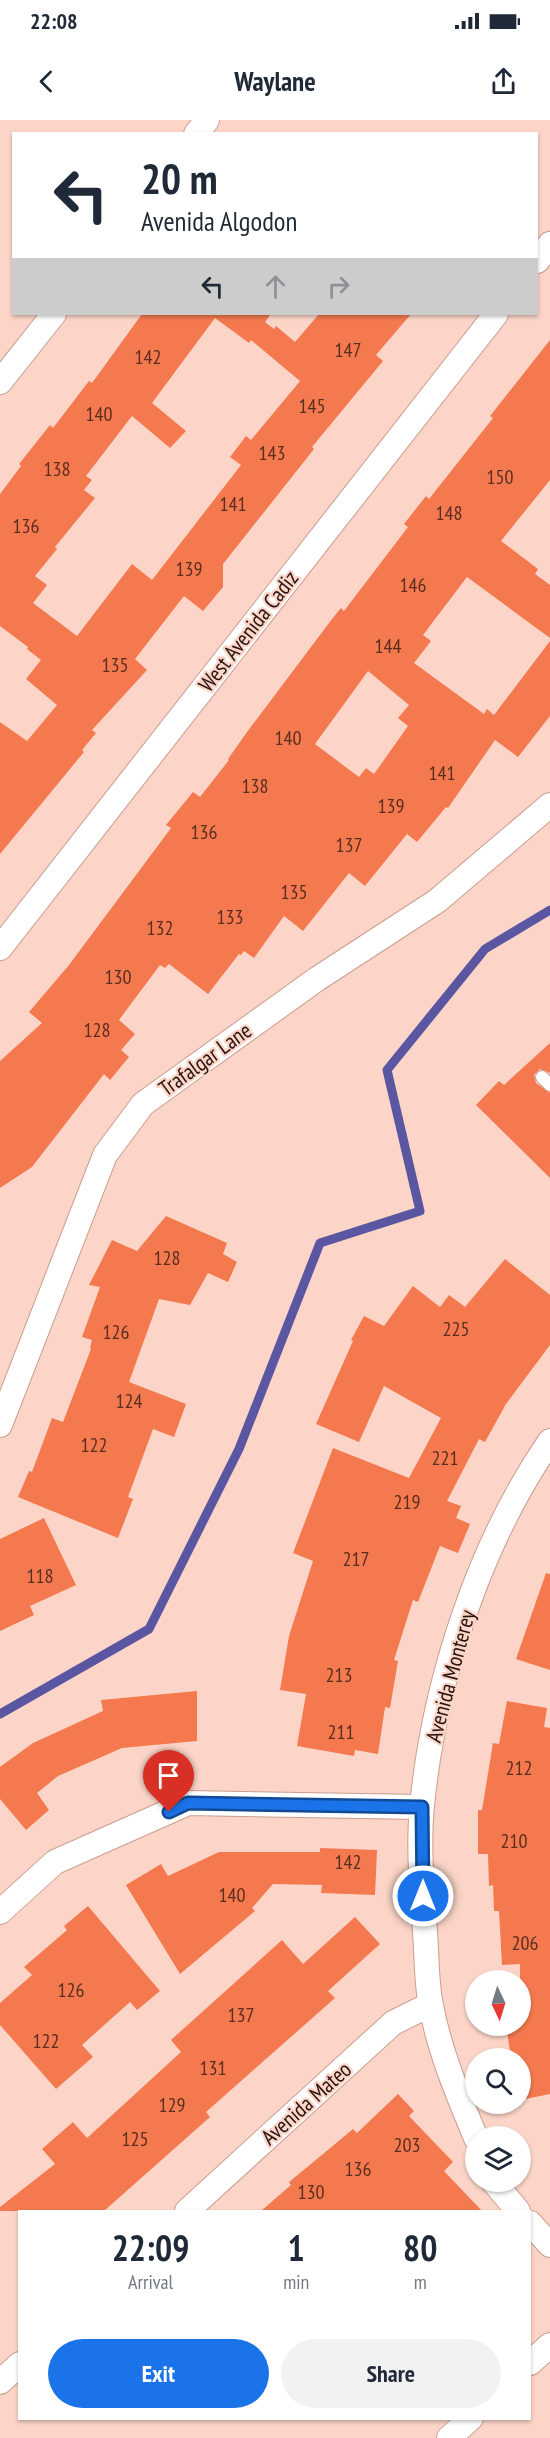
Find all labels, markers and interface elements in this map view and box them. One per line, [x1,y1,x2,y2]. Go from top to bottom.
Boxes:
text: 22:08 [30,7,78,35]
text: Waylane [234,64,316,98]
icon: back [30,65,63,98]
icon: share [487,65,520,98]
text: 20 m [141,151,218,206]
icon: left [42,156,120,234]
text: Avenida Algodon [141,204,297,238]
icon: left [196,270,229,303]
icon: ahead [259,270,292,303]
icon: right [322,270,355,303]
house number: 147 [335,337,362,363]
house number: 142 [135,344,162,370]
house number: 145 [299,393,326,419]
house number: 140 [86,401,113,427]
house number: 143 [259,440,286,466]
house number: 138 [44,456,71,482]
house number: 150 [487,464,514,490]
house number: 141 [220,491,247,517]
house number: 148 [436,500,463,526]
house number: 136 [13,513,40,539]
house number: 139 [176,556,203,582]
street label: West Avenida Cadiz [192,565,304,697]
house number: 146 [400,572,427,598]
house number: 144 [375,633,402,659]
house number: 135 [102,652,129,678]
house number: 140 [275,725,302,751]
house number: 141 [429,760,456,786]
house number: 138 [242,773,269,799]
house number: 139 [378,793,405,819]
house number: 136 [191,819,218,845]
house number: 137 [336,832,363,858]
house number: 135 [281,879,308,905]
house number: 133 [217,904,244,930]
house number: 132 [147,915,174,941]
house number: 130 [105,964,132,990]
street label: Trafalgar Lane [153,1016,257,1102]
house number: 128 [84,1017,111,1043]
house number: 128 [154,1245,181,1271]
house number: 225 [443,1316,470,1342]
house number: 126 [103,1319,130,1345]
house number: 124 [116,1388,143,1414]
house number: 122 [81,1432,108,1458]
house number: 221 [432,1445,459,1471]
house number: 219 [394,1489,421,1515]
house number: 217 [343,1546,370,1572]
house number: 118 [27,1563,54,1589]
street label: Avenida Monterey [419,1606,481,1745]
house number: 213 [326,1662,353,1688]
house number: 211 [328,1719,355,1745]
pin [143,1750,194,1812]
house number: 212 [506,1755,533,1781]
icon: arrive [152,1759,185,1792]
house number: 210 [501,1828,528,1854]
house number: 142 [335,1849,362,1875]
position arrow [391,1864,455,1928]
house number: 140 [219,1882,246,1908]
house number: 206 [512,1930,539,1956]
north arrow [465,1970,531,2036]
map controls [465,1970,531,2192]
house number: 126 [58,1977,85,2003]
house number: 137 [228,2002,255,2028]
house number: 122 [33,2028,60,2054]
button: search [465,2048,531,2114]
house number: 131 [200,2055,227,2081]
street label: Avenida Mateo [255,2055,357,2151]
house number: 129 [159,2092,186,2118]
house number: 125 [122,2126,149,2152]
button: layers [465,2126,531,2192]
house number: 203 [394,2132,421,2158]
house number: 136 [345,2156,372,2182]
house number: 130 [298,2179,325,2205]
text: 22:09 [112,2224,190,2271]
text: 1 [288,2224,305,2271]
text: 80 [403,2224,437,2271]
text: Arrival [128,2269,173,2295]
text: min [283,2269,309,2295]
text: m [414,2269,427,2295]
button: Exit [48,2339,269,2408]
button: Share [281,2339,501,2408]

